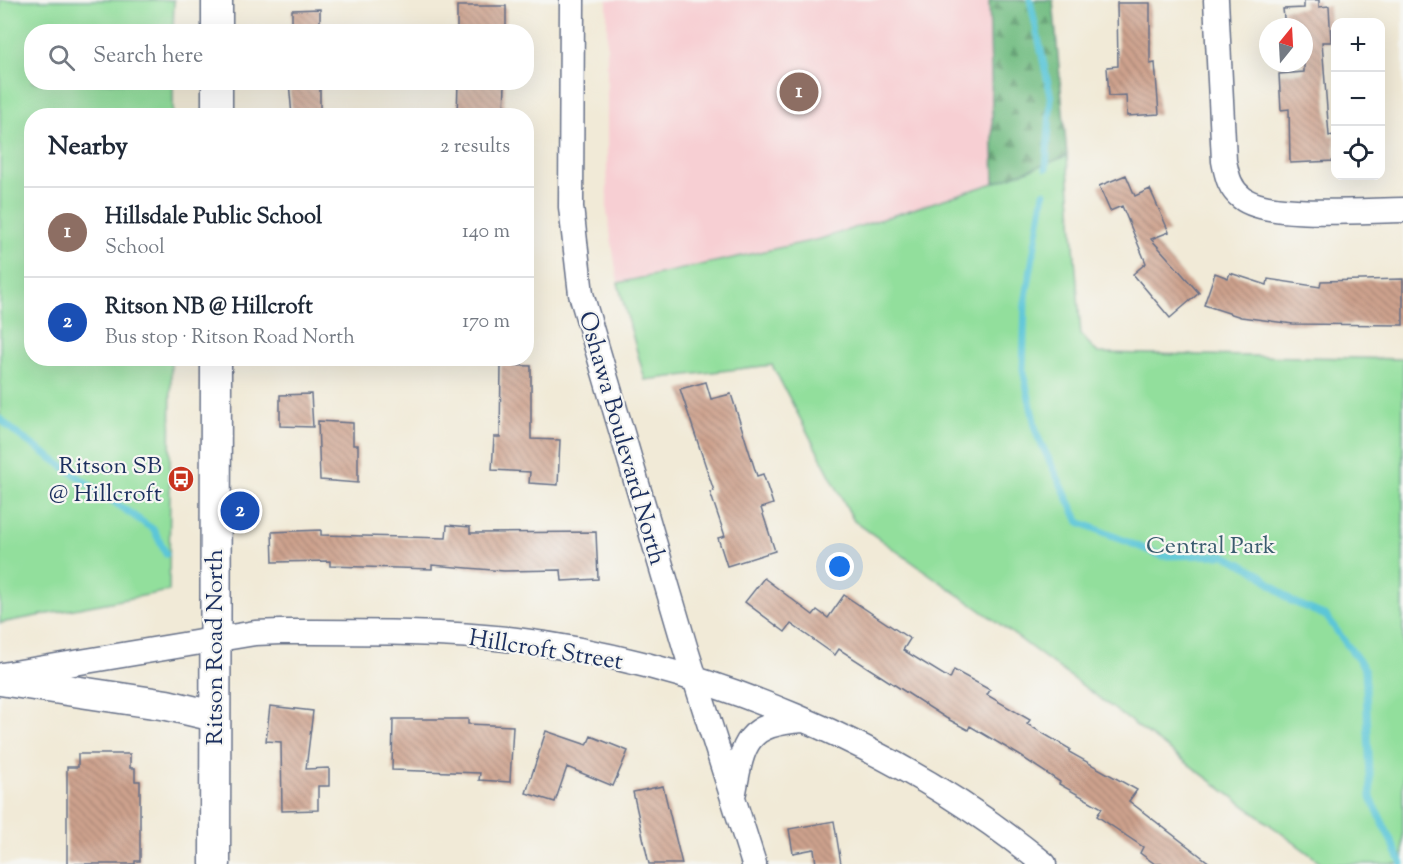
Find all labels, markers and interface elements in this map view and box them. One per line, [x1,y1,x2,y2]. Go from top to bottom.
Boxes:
north arrow [1259,18,1313,72]
map controls [1331,18,1385,180]
button: + [1331,18,1385,72]
search box [24,24,534,90]
icon: search [45,41,78,74]
text: Search here [93,41,203,73]
pin: 1 [780,70,818,115]
button: − [1331,72,1385,126]
button: locate [1331,126,1385,180]
text: Nearby [48,129,128,166]
text: 2 results [440,133,510,162]
text: Hillsdale Public School [105,202,322,234]
text: 1 [64,218,71,247]
text: 140 m [462,218,510,247]
text: School [105,234,165,263]
text: Ritson NB @ Hillcroft [105,292,313,324]
text: 2 [63,308,72,337]
text: 170 m [462,308,510,337]
street label: Oshawa Boulevard North [569,308,674,569]
text: Bus stop · Ritson Road North [105,324,355,353]
place label: Ritson SB @ Hillcroft [49,450,162,512]
bus stop icon: Ritson SB @ Hillcroft [166,464,196,494]
pin: 2 [220,488,260,534]
park label: Central Park [1146,530,1276,564]
street label: Ritson Road North [199,549,233,745]
your location [825,552,854,581]
street label: Hillcroft Street [466,622,625,680]

